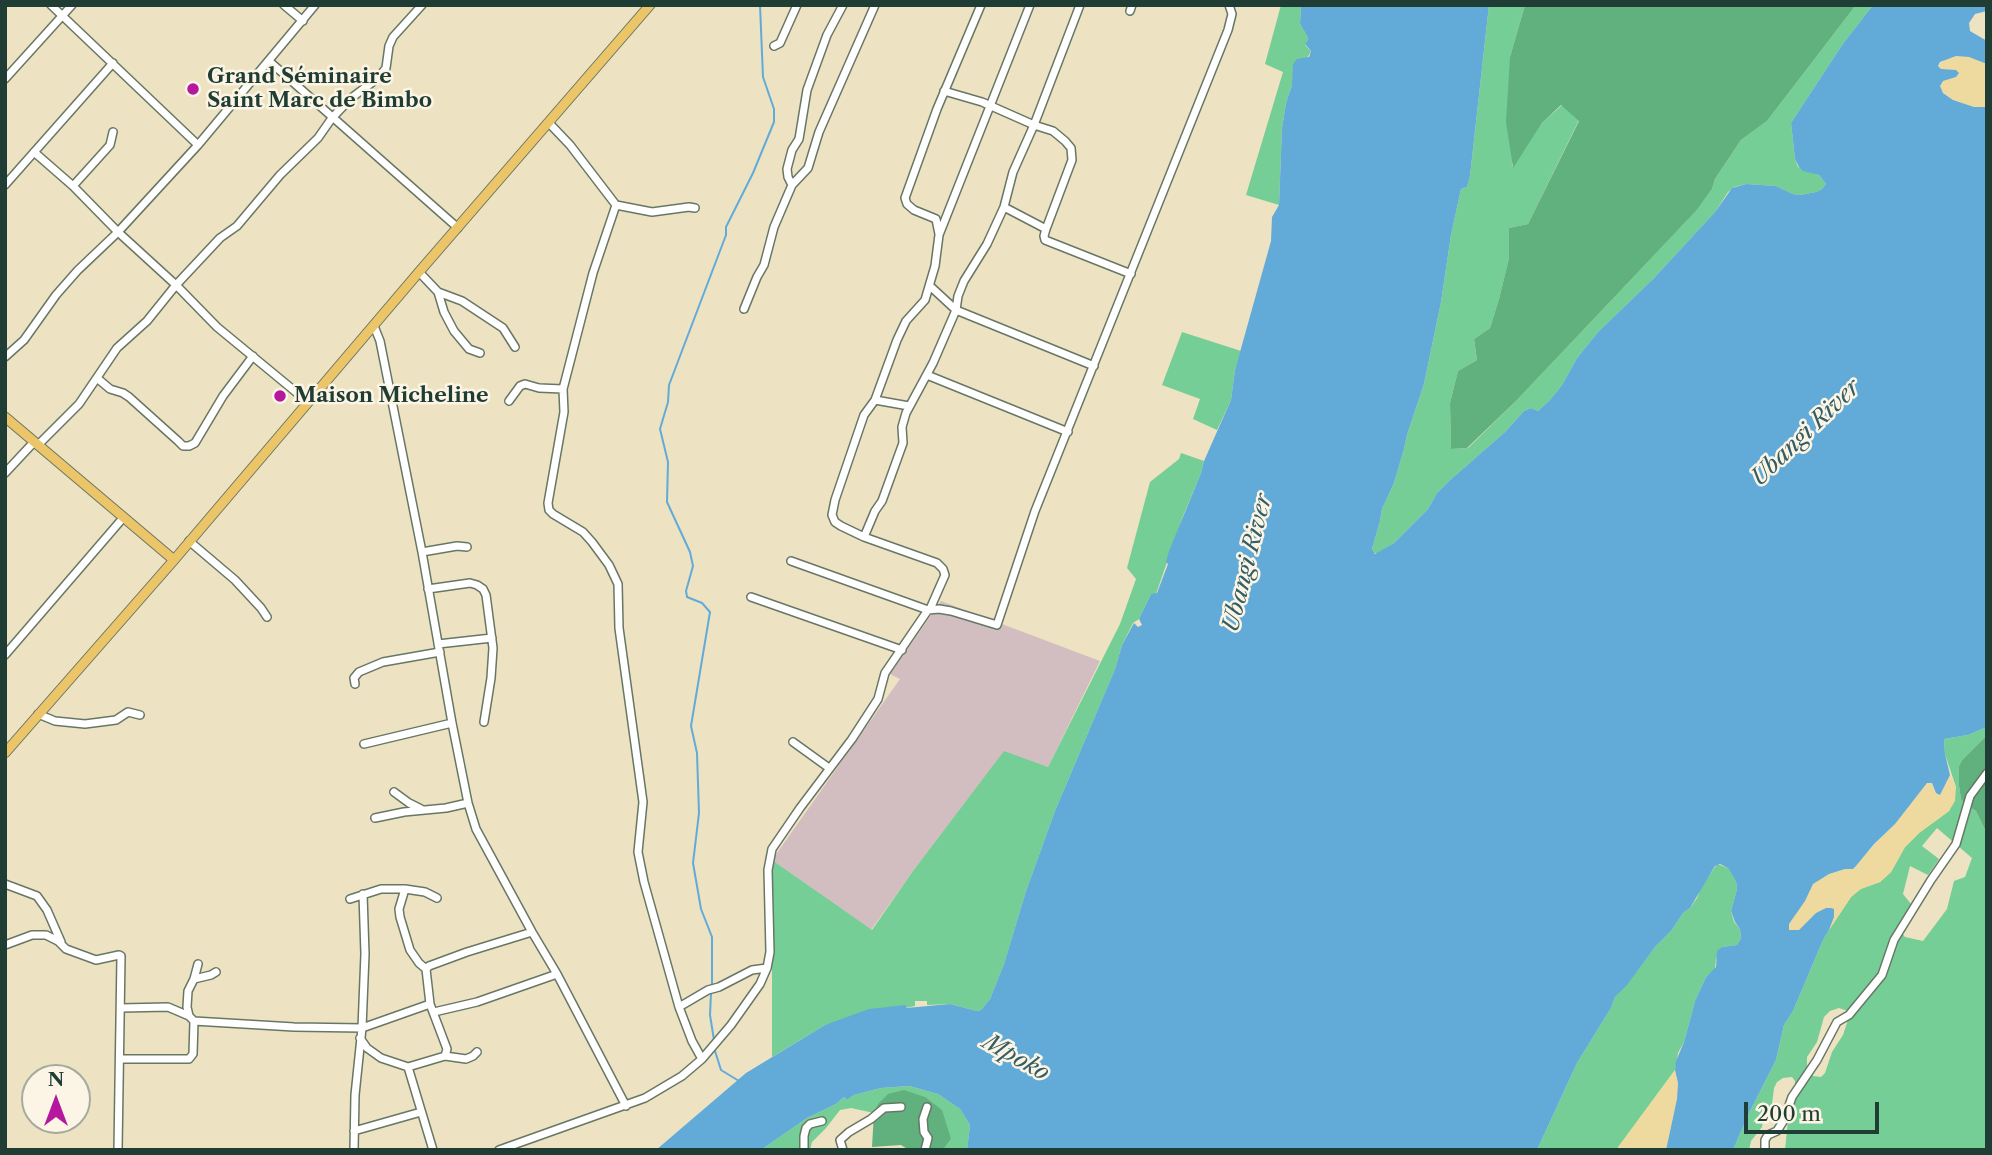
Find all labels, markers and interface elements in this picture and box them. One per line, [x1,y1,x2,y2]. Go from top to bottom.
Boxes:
place label: Grand Séminaire Saint Marc de Bimbo [207,64,432,114]
marker: Grand Séminaire Saint Marc de Bimbo [185,81,201,97]
water label: Ubangi River [1746,374,1866,492]
place label: Maison Micheline [294,383,489,409]
marker: Maison Micheline [272,388,288,404]
water label: Ubangi River [1217,491,1279,635]
water label: Mpoko [978,1029,1054,1087]
north arrow [21,1064,91,1134]
text: N [48,1068,64,1091]
scale bar [1747,1088,1882,1132]
text: 200 m [1757,1101,1821,1126]

